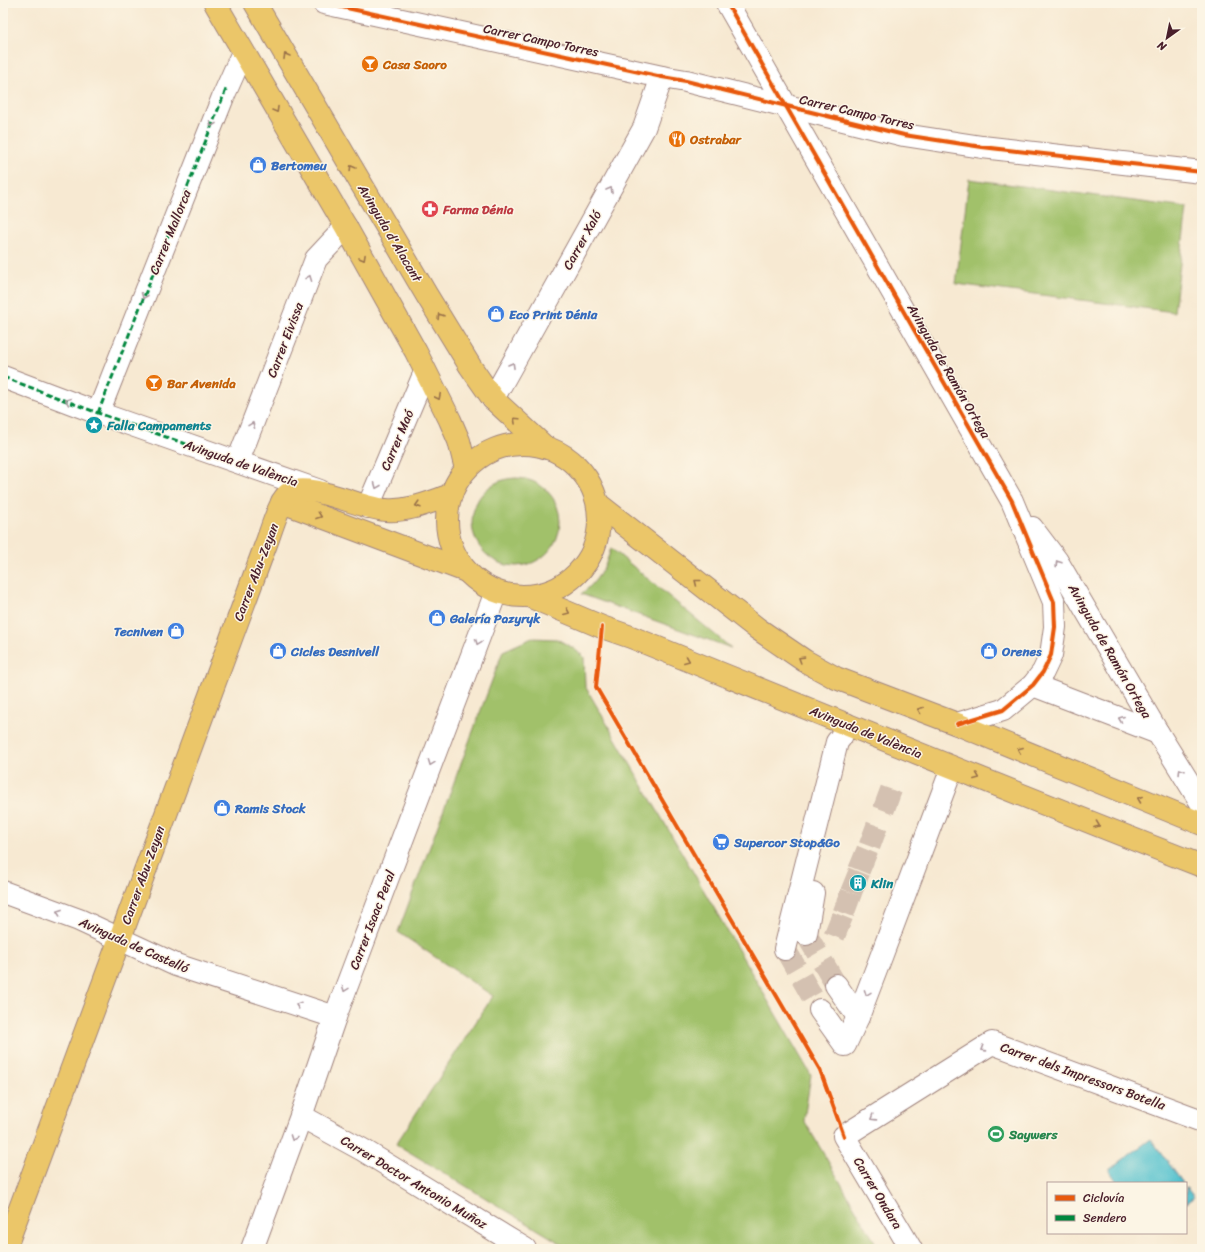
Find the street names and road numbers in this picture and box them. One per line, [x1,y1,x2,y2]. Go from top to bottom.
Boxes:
street label: Carrer Campo Torres [481,17,601,63]
street label: Carrer Campo Torres [797,88,917,136]
street label: Avinguda d'Alacant [351,179,429,287]
street label: Carrer Mallorca [142,185,198,278]
street label: Carrer Xaló [556,206,608,274]
street label: Avinguda de Ramón Ortega [900,298,997,443]
street label: Carrer Eivissa [260,299,310,381]
street label: Carrer Maó [374,405,420,474]
street label: Avinguda de València [180,432,302,494]
street label: Carrer Abu-Zeyan [227,520,285,624]
street label: Avinguda de Ramón Ortega [1061,578,1158,723]
street label: Avinguda de València [805,699,926,765]
street label: Carrer Abu-Zeyan [115,822,171,928]
street label: Carrer Isaac Peral [342,867,402,973]
street label: Avinguda de Castelló [74,910,193,980]
street label: Carrer dels Impressors Botella [997,1035,1169,1117]
street label: Carrer Doctor Antonio Muñoz [336,1129,493,1236]
street label: Carrer Ondara [847,1152,909,1234]

